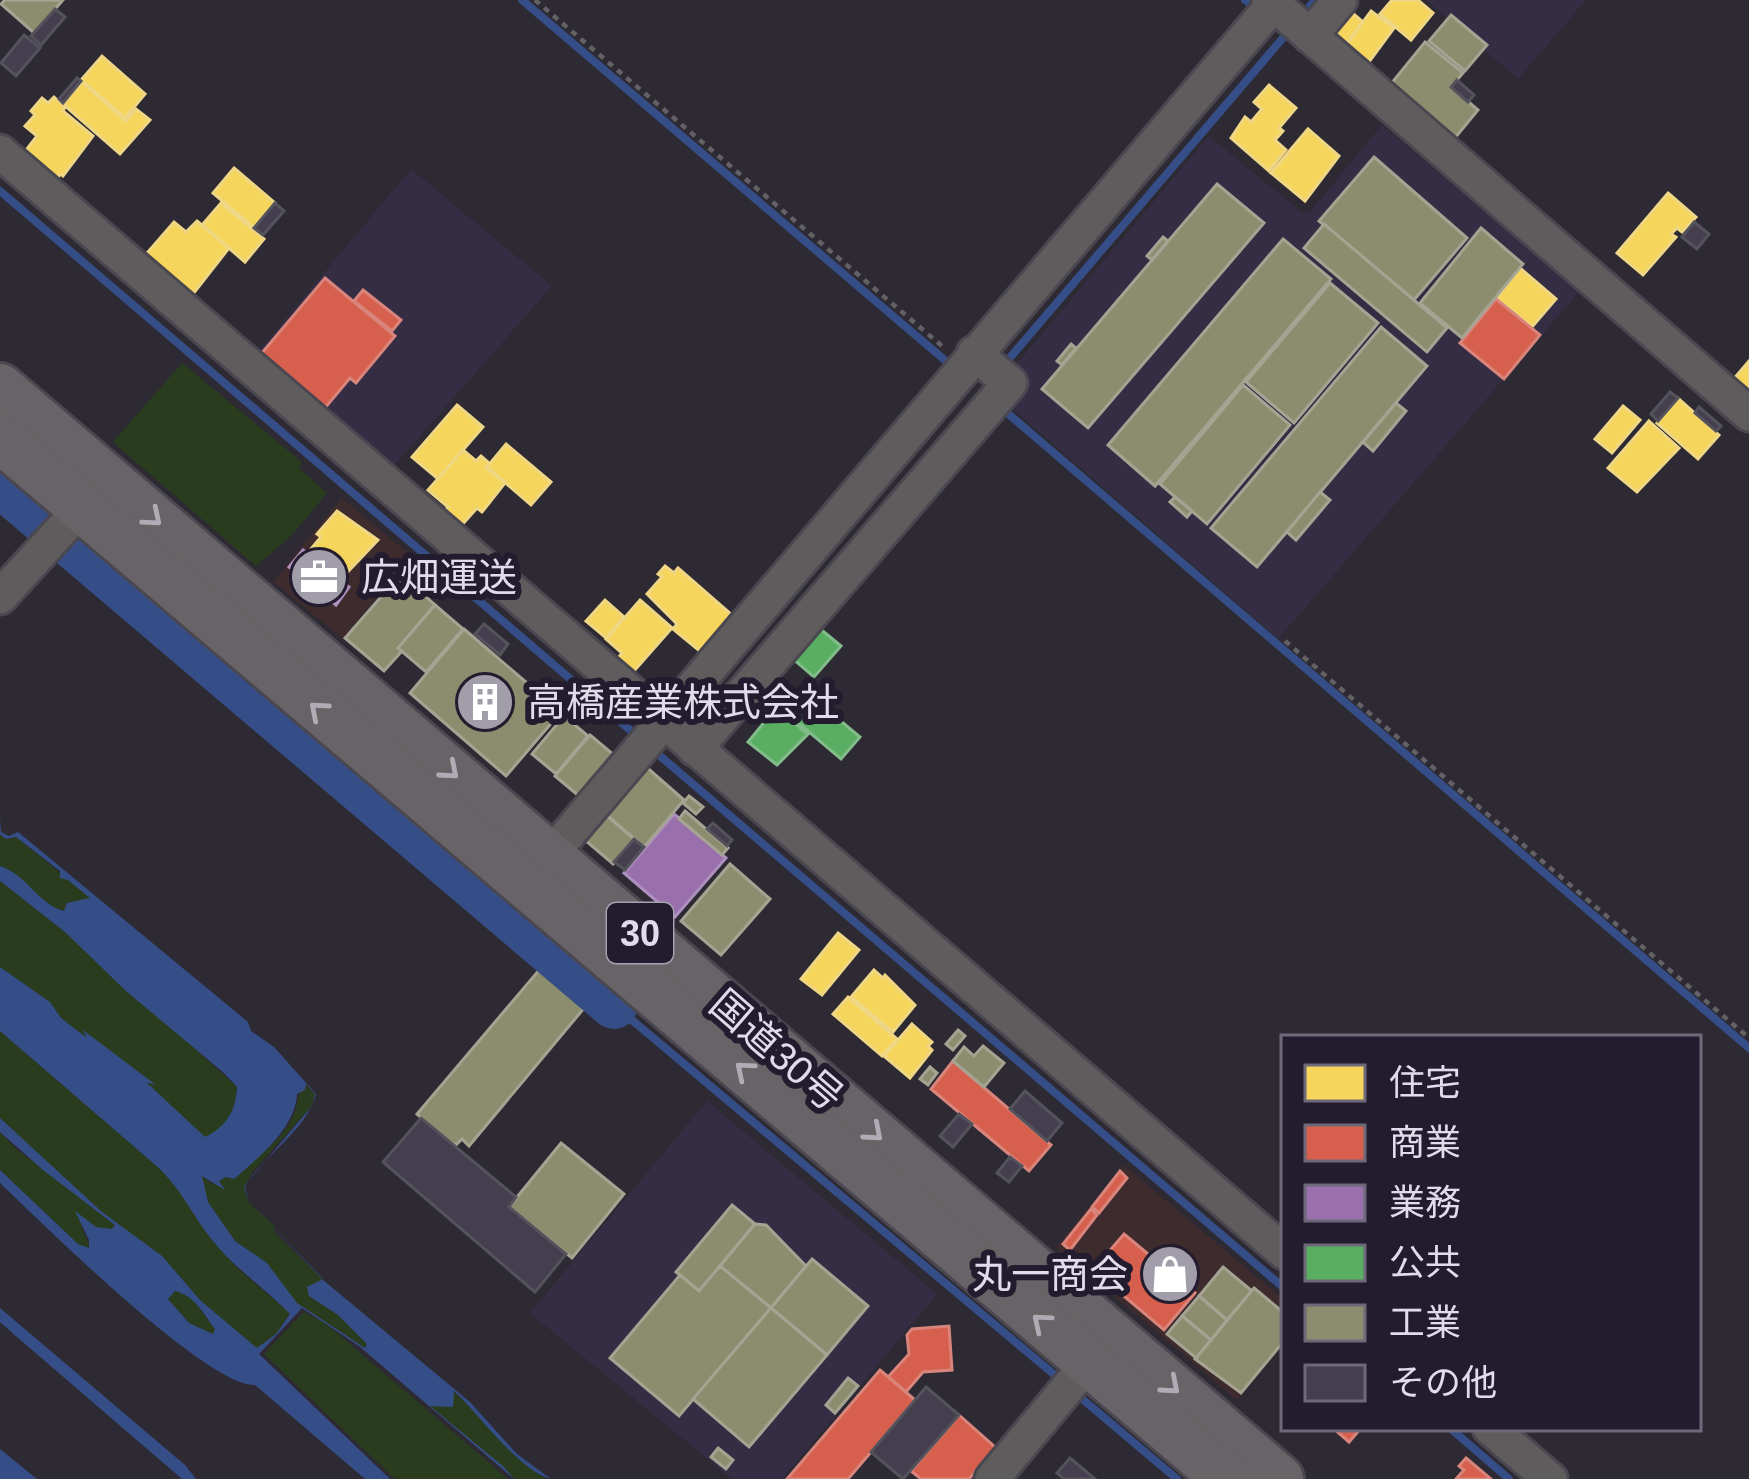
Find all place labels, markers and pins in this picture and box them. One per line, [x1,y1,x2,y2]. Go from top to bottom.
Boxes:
office icon: 広畑運送 [288,546,350,608]
place label: 広畑運送 [361,556,517,599]
building icon: 高橋産業株式会社 [454,671,516,733]
place label: 高橋産業株式会社 [527,681,839,724]
shop icon: 丸一商会 [1139,1243,1201,1305]
place label: 丸一商会 [972,1253,1128,1296]

